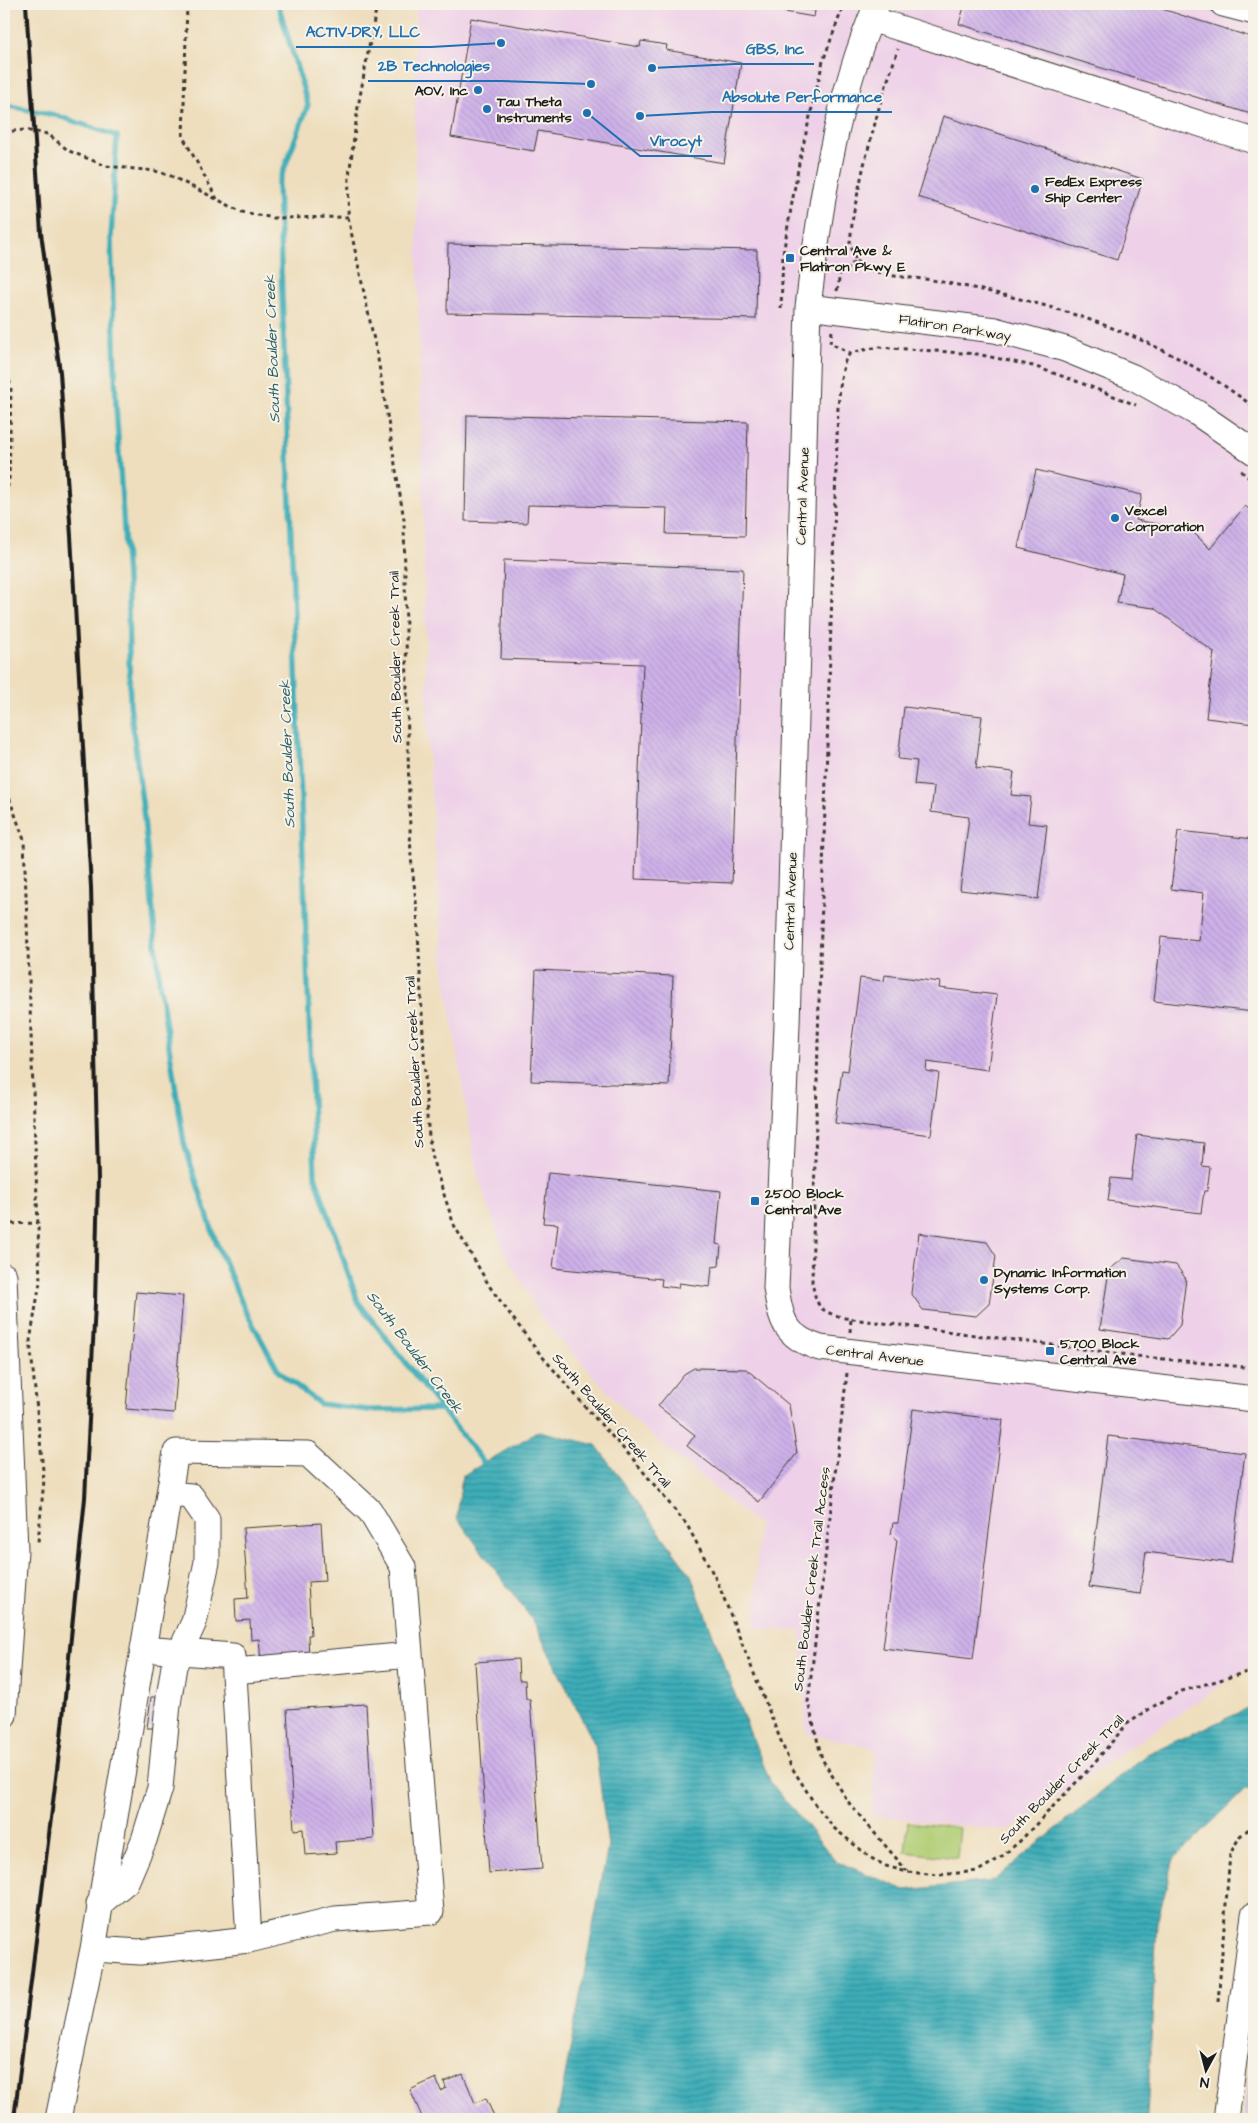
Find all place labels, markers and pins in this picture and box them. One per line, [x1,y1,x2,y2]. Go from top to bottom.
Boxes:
callout: ACTIV-DRY, LLC [296,17,431,47]
callout: GBS, Inc [735,34,814,64]
callout: 2B Technologies [368,51,500,81]
place label: AOV, Inc [415,81,468,101]
callout: Absolute Performance [712,82,892,112]
marker: AOV, Inc [472,84,484,96]
place label: Tau Theta Instruments [496,92,572,128]
marker: Tau Theta Instruments [481,103,493,115]
callout: Virocyt [640,126,712,156]
place label: FedEx Express Ship Center [1044,172,1142,208]
marker: FedEx Express Ship Center [1029,183,1041,195]
place label: Central Ave & Flatiron Pkwy E [800,241,906,277]
marker: Central Ave & Flatiron Pkwy E [784,252,796,264]
place label: Vexcel Corporation [1124,501,1204,537]
marker: Vexcel Corporation [1109,512,1121,524]
place label: 2500 Block Central Ave [764,1184,844,1220]
marker: 2500 Block Central Ave [749,1195,761,1207]
place label: Dynamic Information Systems Corp. [993,1263,1126,1299]
marker: Dynamic Information Systems Corp. [978,1274,990,1286]
place label: 5700 Block Central Ave [1060,1334,1140,1370]
marker: 5700 Block Central Ave [1044,1345,1056,1357]

